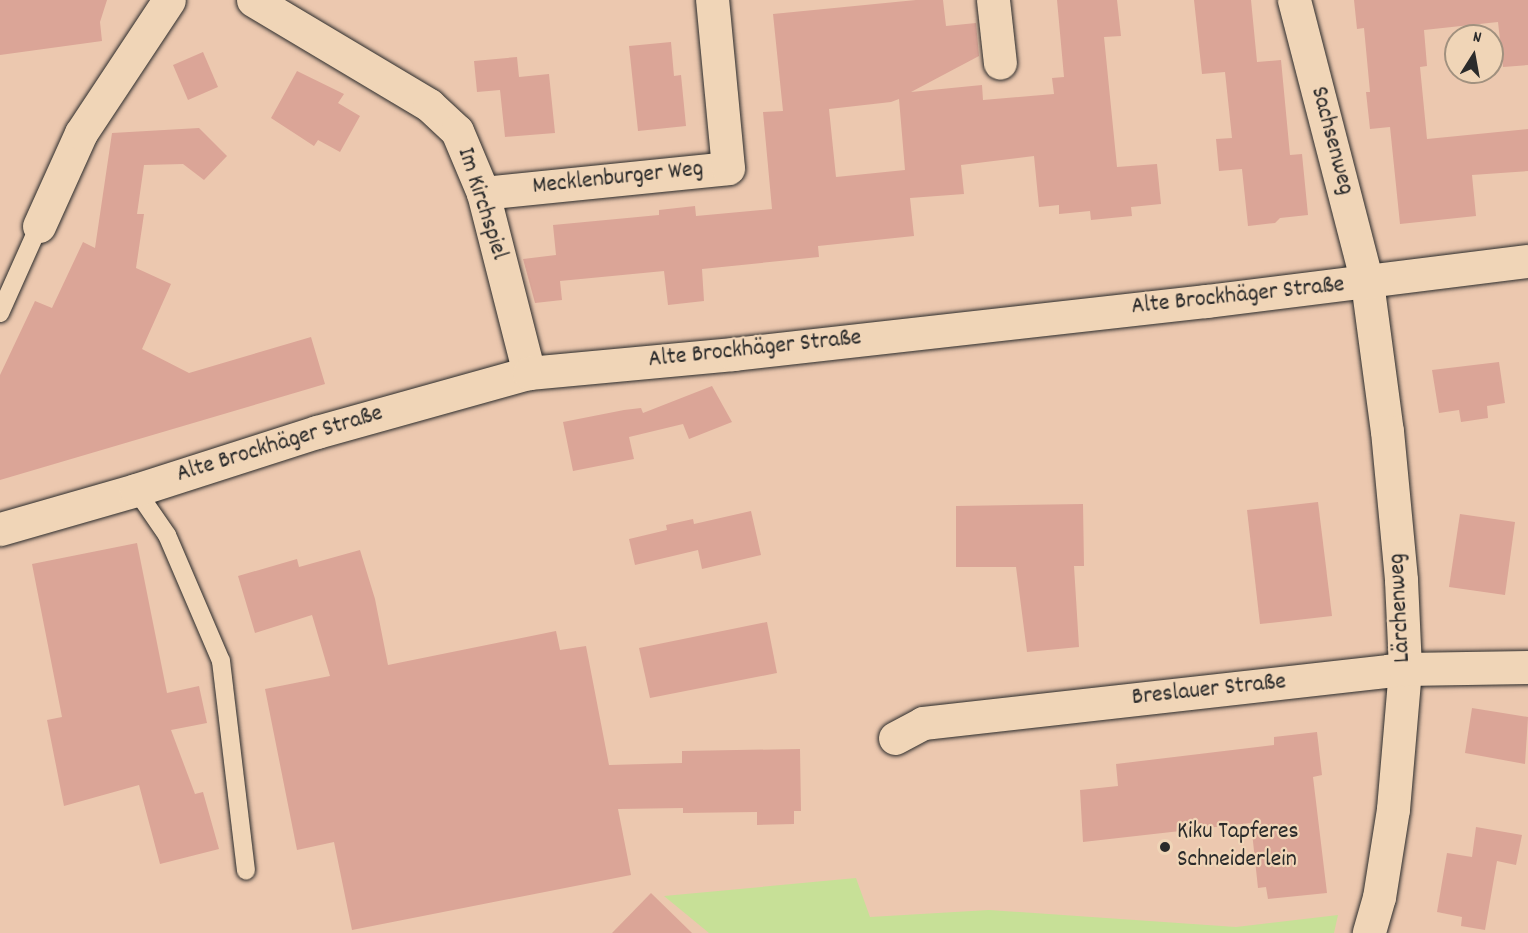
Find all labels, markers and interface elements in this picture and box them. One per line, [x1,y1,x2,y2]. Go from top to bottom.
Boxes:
north arrow [1444,24,1504,84]
text: N [1471,26,1483,50]
street label: Sachsenweg [1303,84,1359,198]
street label: Im Kirchspiel [449,144,513,264]
street label: Mecklenburger Weg [531,156,705,202]
street label: Alte Brockhäger Straße [1130,271,1346,323]
street label: Alte Brockhäger Straße [647,324,863,376]
street label: Alte Brockhäger Straße [173,400,387,490]
street label: Lärchenweg [1384,553,1418,663]
street label: Breslauer Straße [1131,669,1287,713]
place label: Kiku Tapferes Schneiderlein [1177,819,1299,875]
marker: Kiku Tapferes Schneiderlein [1158,840,1172,854]

